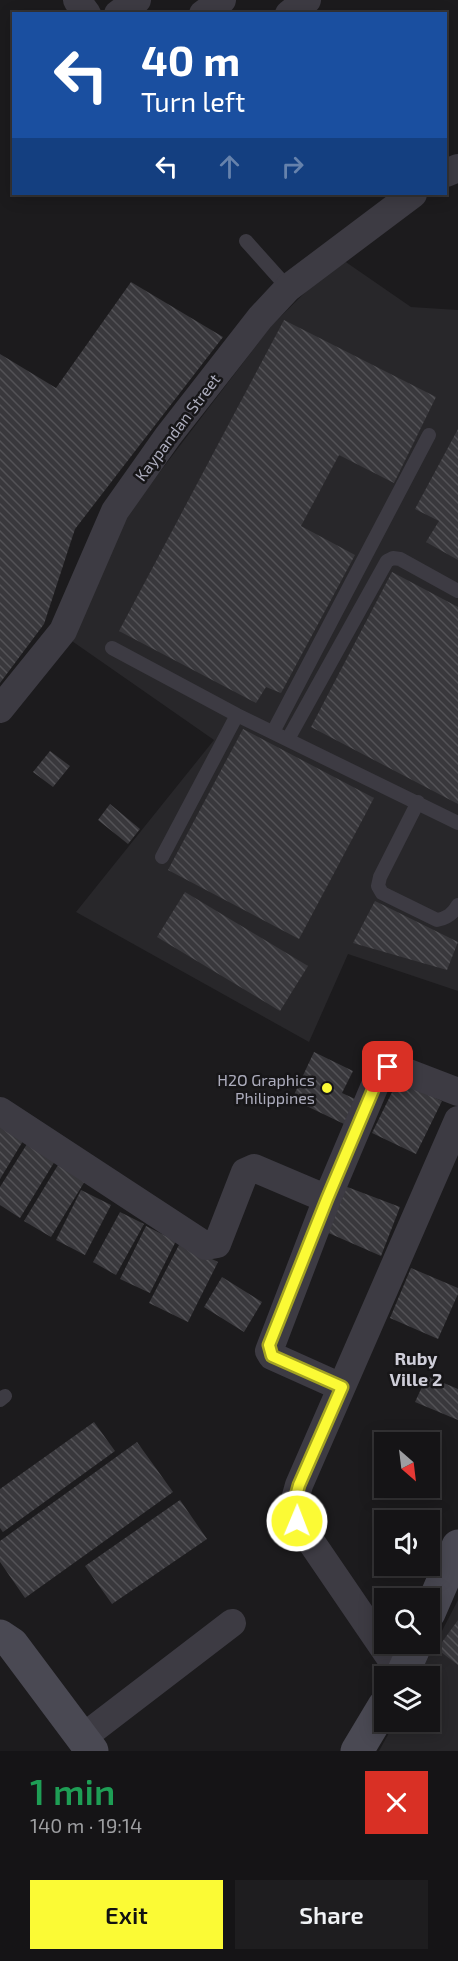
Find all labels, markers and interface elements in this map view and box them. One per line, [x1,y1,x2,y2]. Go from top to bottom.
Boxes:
text: 40 m [141,34,240,84]
icon: left [42,36,120,114]
text: Turn left [141,85,245,117]
icon: left [150,150,183,183]
icon: ahead [213,150,246,183]
icon: right [276,150,309,183]
street label: Kaypandan Street [130,370,224,484]
pin [362,1041,413,1092]
icon: arrive [371,1050,404,1083]
place label: H2O Graphics Philippines [217,1070,315,1107]
marker: H2O Graphics Philippines [320,1081,334,1095]
district label: Ruby Ville 2 [390,1347,442,1390]
north arrow [374,1432,440,1498]
map controls [374,1432,440,1732]
position arrow [265,1489,329,1553]
button: sound [374,1510,440,1576]
button: search [374,1588,440,1654]
button: layers [374,1666,440,1732]
text: 1 min [30,1769,115,1812]
button: close [365,1771,428,1834]
text: 140 m · 19:14 [30,1813,142,1837]
button: Exit [30,1880,223,1949]
button: Share [235,1880,428,1949]

